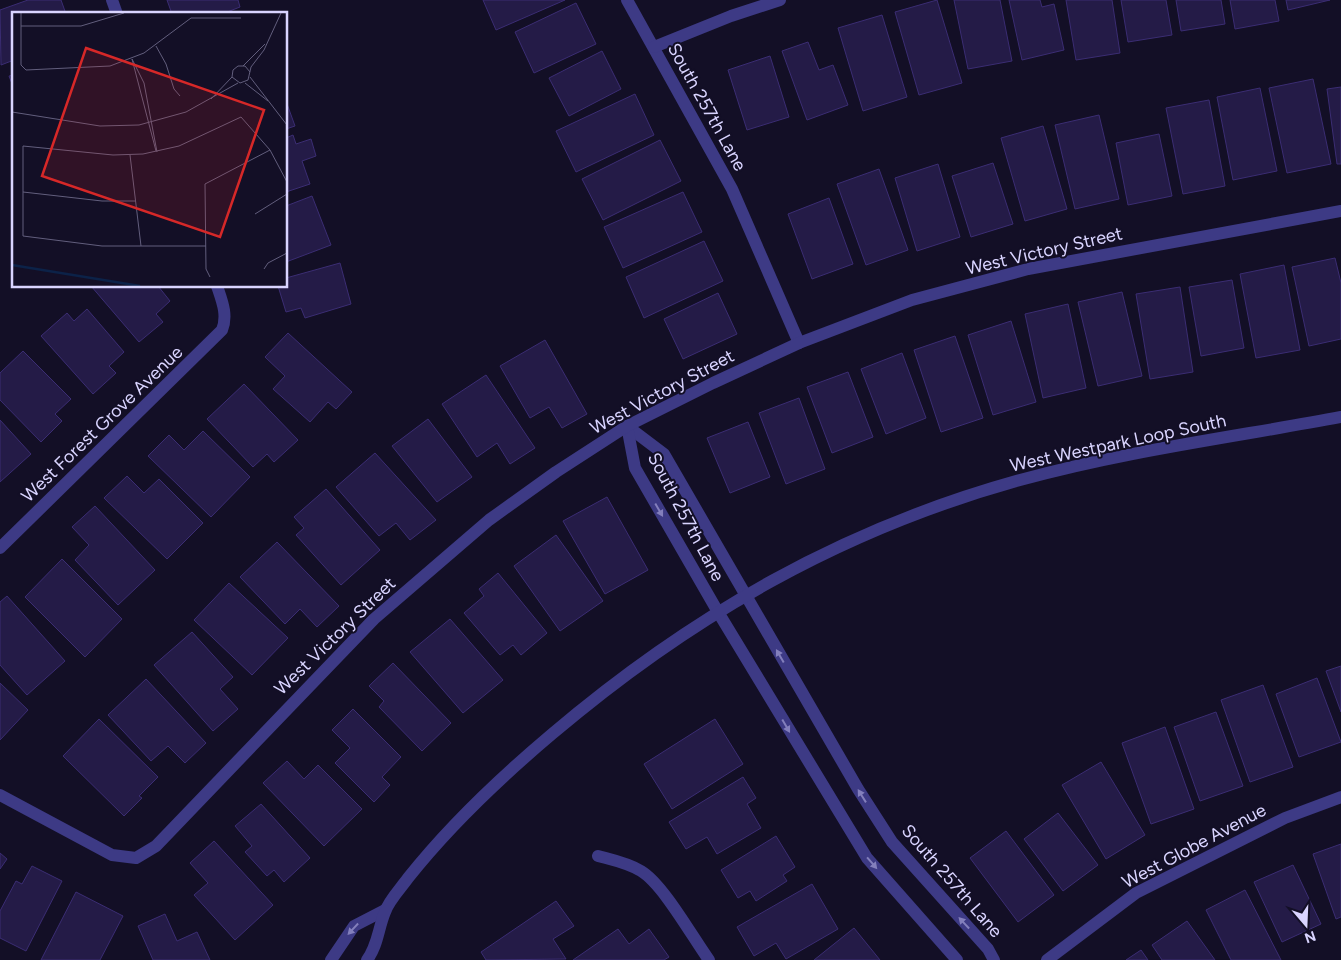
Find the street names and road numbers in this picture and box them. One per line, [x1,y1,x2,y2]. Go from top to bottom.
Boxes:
street label: South 257th Lane [663,39,751,175]
street label: West Victory Street [964,222,1125,280]
street label: West Forest Grove Avenue [17,341,187,507]
street label: West Victory Street [586,345,738,439]
street label: West Westpark Loop South [1008,409,1228,477]
street label: South 257th Lane [643,449,729,585]
street label: West Victory Street [270,572,400,699]
street label: West Globe Avenue [1118,799,1270,893]
street label: South 257th Lane [897,820,1007,942]

